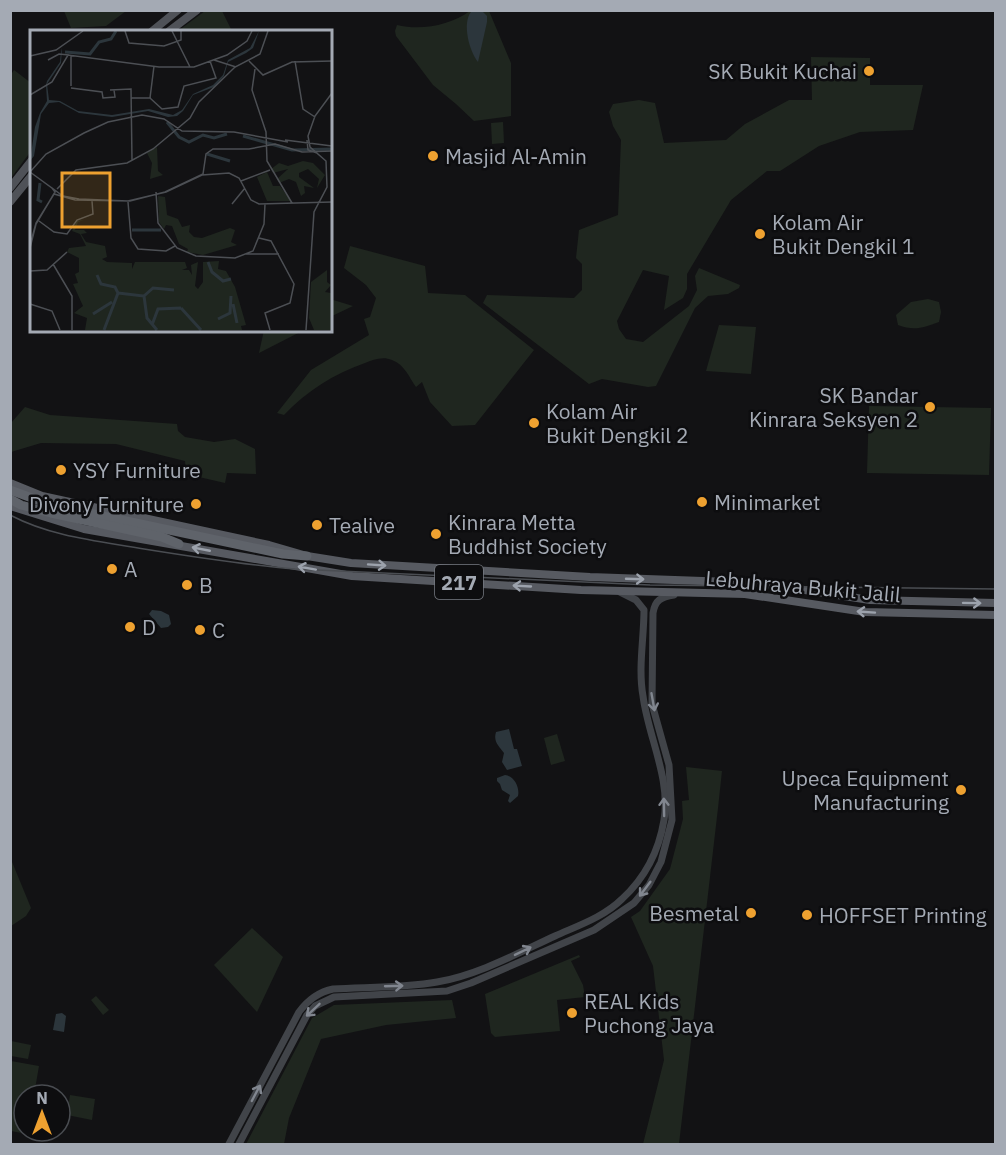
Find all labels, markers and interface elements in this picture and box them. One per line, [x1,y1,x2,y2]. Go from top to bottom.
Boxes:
inset map [30,30,332,332]
place label: SK Bukit Kuchai [708,57,857,85]
marker: SK Bukit Kuchai [862,64,876,78]
place label: Masjid Al-Amin [445,142,587,170]
marker: Masjid Al-Amin [426,149,440,163]
place label: Kolam Air Bukit Dengkil 1 [772,208,915,260]
marker: Kolam Air Bukit Dengkil 1 [753,227,767,241]
place label: SK Bandar Kinrara Seksyen 2 [749,381,918,433]
place label: Kolam Air Bukit Dengkil 2 [546,397,689,449]
marker: SK Bandar Kinrara Seksyen 2 [923,400,937,414]
marker: Kolam Air Bukit Dengkil 2 [527,416,541,430]
place label: YSY Furniture [73,456,201,484]
marker: YSY Furniture [54,463,68,477]
place label: Minimarket [714,488,820,516]
place label: Divony Furniture [29,490,184,518]
marker: Minimarket [695,495,709,509]
marker: Divony Furniture [189,497,203,511]
place label: Kinrara Metta Buddhist Society [448,508,607,560]
place label: Tealive [329,511,395,539]
marker: Tealive [310,518,324,532]
marker: Kinrara Metta Buddhist Society [429,527,443,541]
one-way arrow [192,543,212,554]
place label: A [124,555,137,583]
one-way arrow [367,559,387,570]
marker: A [105,562,119,576]
one-way arrow [297,562,317,573]
street label: Lebuhraya Bukit Jalil [704,564,902,609]
road number: 217 [435,565,483,599]
place label: B [199,571,213,599]
one-way arrow [624,573,644,585]
marker: B [180,578,194,592]
one-way arrow [513,581,533,592]
one-way arrow [962,597,982,609]
one-way arrow [857,606,877,617]
place label: D [142,613,156,641]
place label: C [212,616,225,644]
marker: D [123,620,137,634]
marker: C [193,623,207,637]
one-way arrow [648,692,659,711]
place label: Upeca Equipment Manufacturing [782,764,949,816]
marker: Upeca Equipment Manufacturing [954,783,968,797]
one-way arrow [658,798,670,818]
one-way arrow [639,880,652,896]
place label: Besmetal [649,899,739,927]
place label: HOFFSET Printing [819,901,987,929]
marker: Besmetal [744,906,758,920]
marker: HOFFSET Printing [800,908,814,922]
one-way arrow [514,945,532,957]
one-way arrow [383,980,403,991]
place label: REAL Kids Puchong Jaya [584,987,714,1039]
one-way arrow [306,1003,321,1017]
marker: REAL Kids Puchong Jaya [565,1006,579,1020]
north arrow [12,1083,72,1143]
one-way arrow [250,1085,262,1102]
text: N [36,1088,48,1108]

